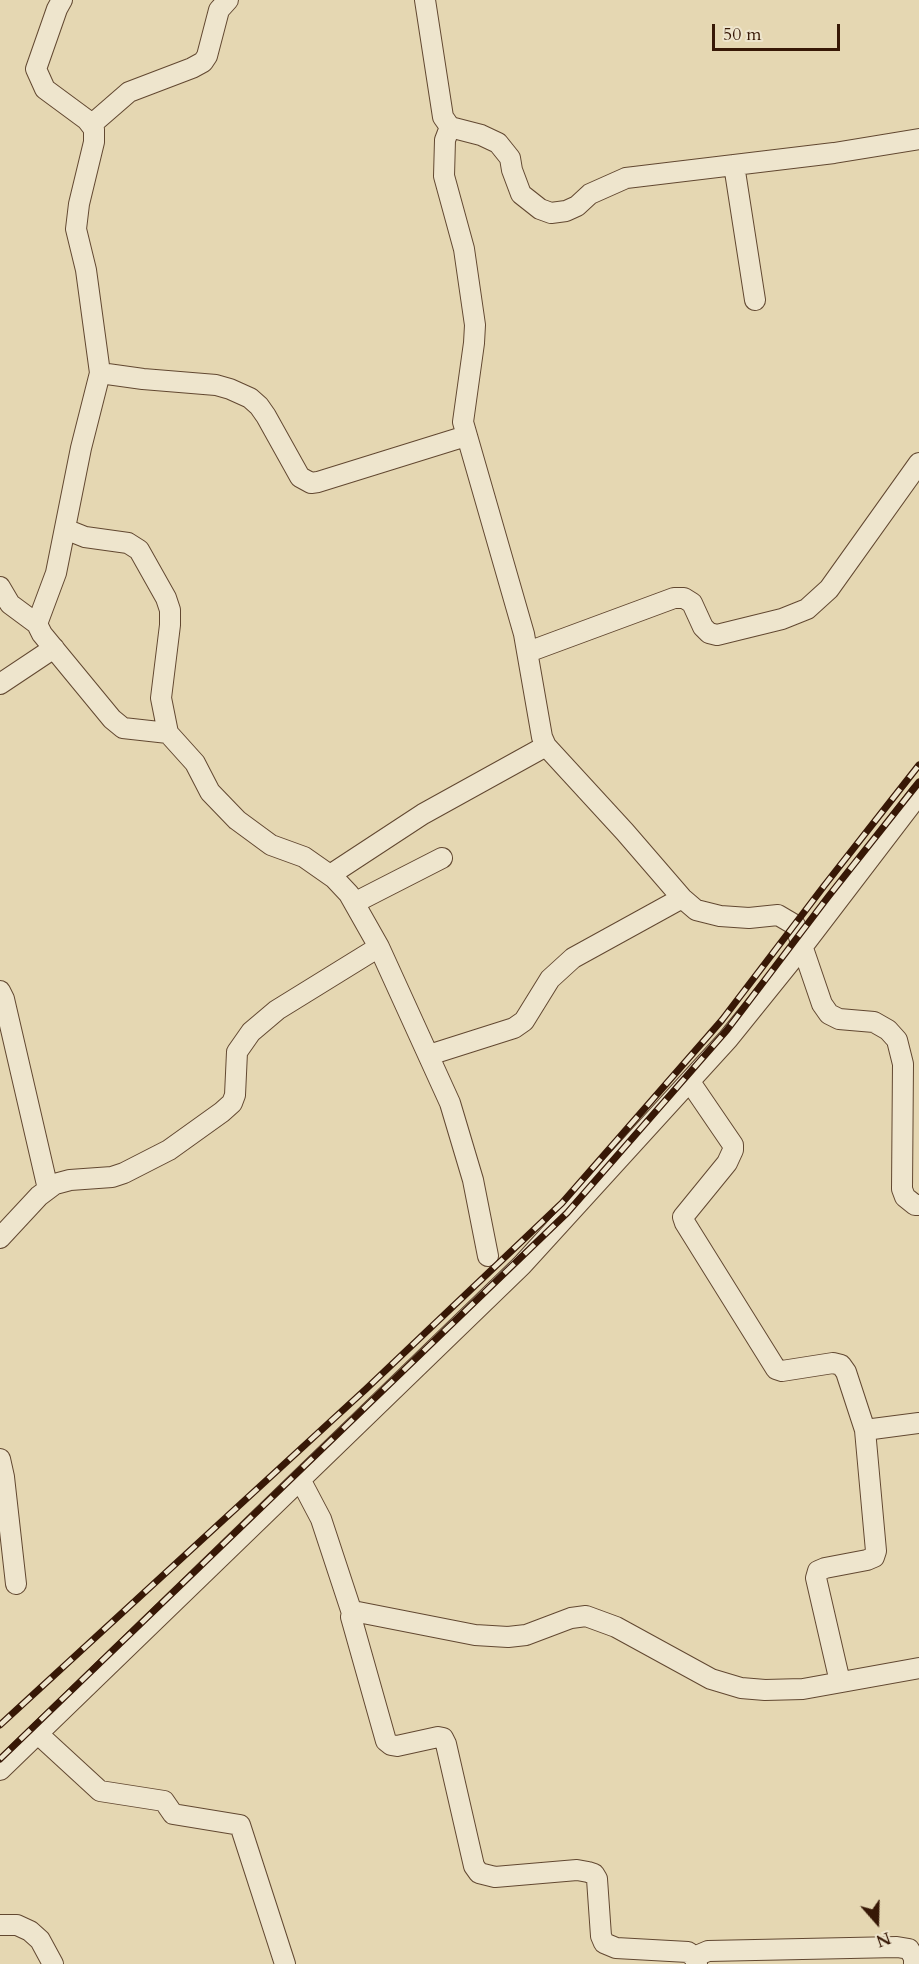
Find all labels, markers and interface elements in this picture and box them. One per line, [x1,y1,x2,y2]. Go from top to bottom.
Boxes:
scale bar [715,12,842,50]
text: 50 m [723,22,762,47]
north arrow [847,1892,907,1952]
text: N [873,1926,893,1952]

